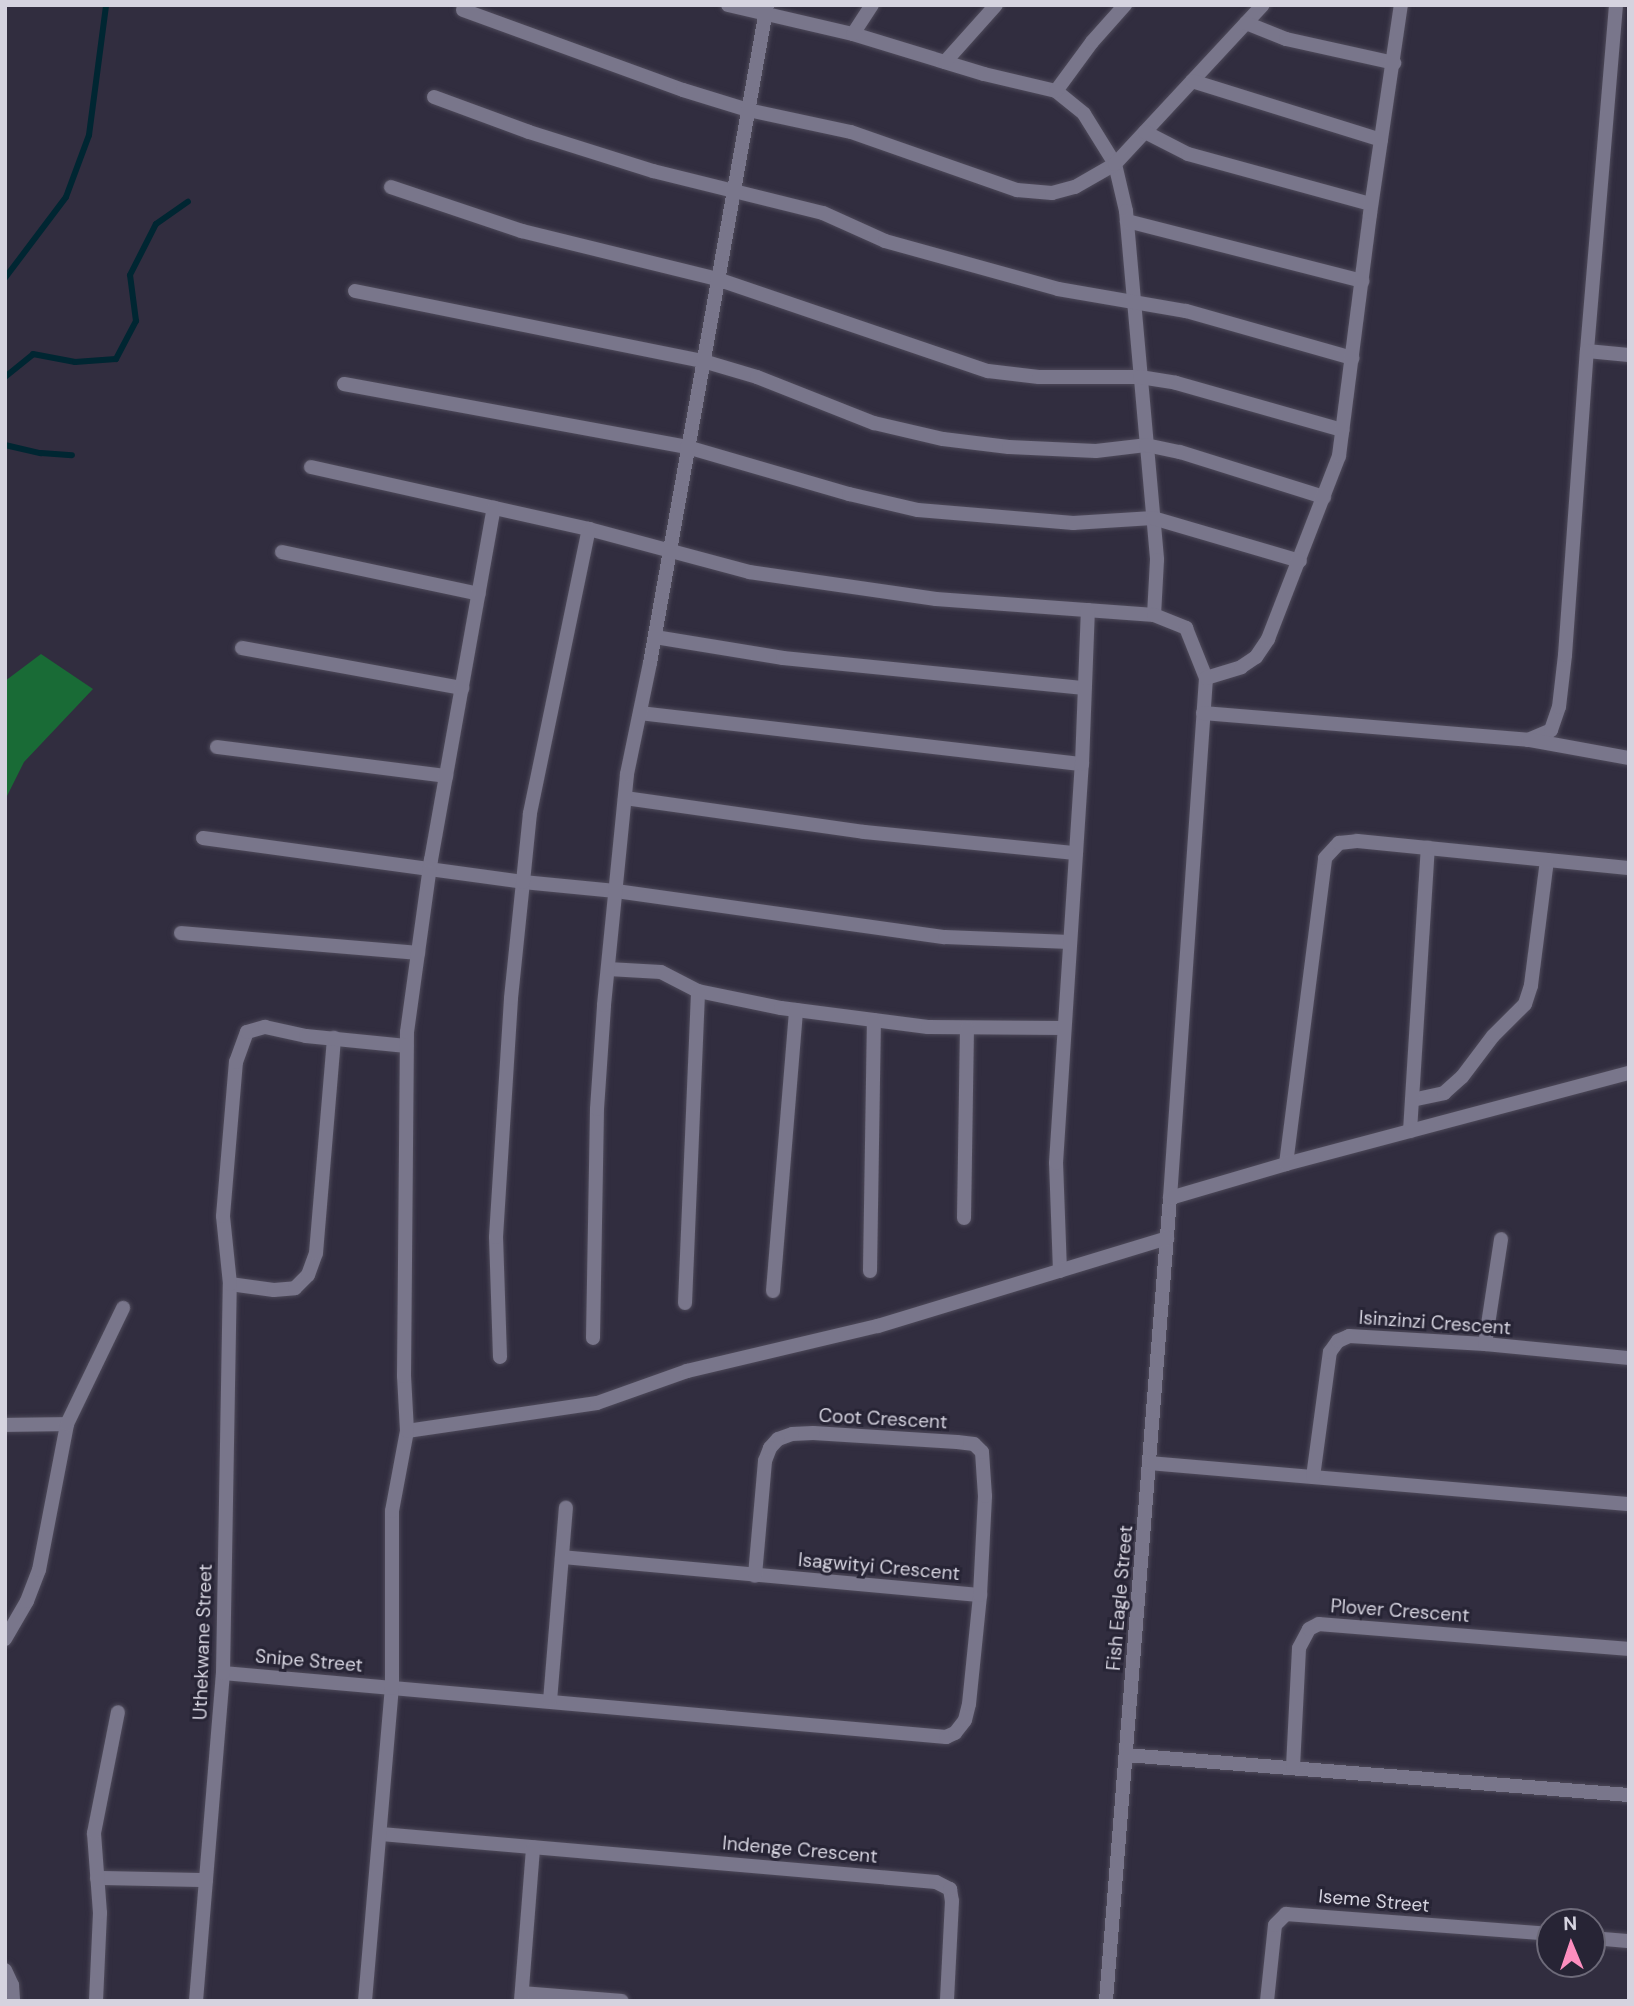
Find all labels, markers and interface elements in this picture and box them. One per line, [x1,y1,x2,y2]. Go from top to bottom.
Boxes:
street label: Isinzinzi Crescent [1358,1306,1512,1340]
street label: Coot Crescent [818,1404,948,1434]
street label: Fish Eagle Street [1102,1524,1138,1672]
street label: Isagwityi Crescent [797,1549,961,1585]
street label: Uthekwane Street [189,1564,217,1720]
street label: Plover Crescent [1330,1595,1470,1627]
street label: Snipe Street [254,1645,364,1677]
street label: Indenge Crescent [721,1832,879,1868]
street label: Iseme Street [1318,1885,1430,1917]
north arrow [1536,1908,1606,1978]
text: N [1563,1911,1578,1936]

